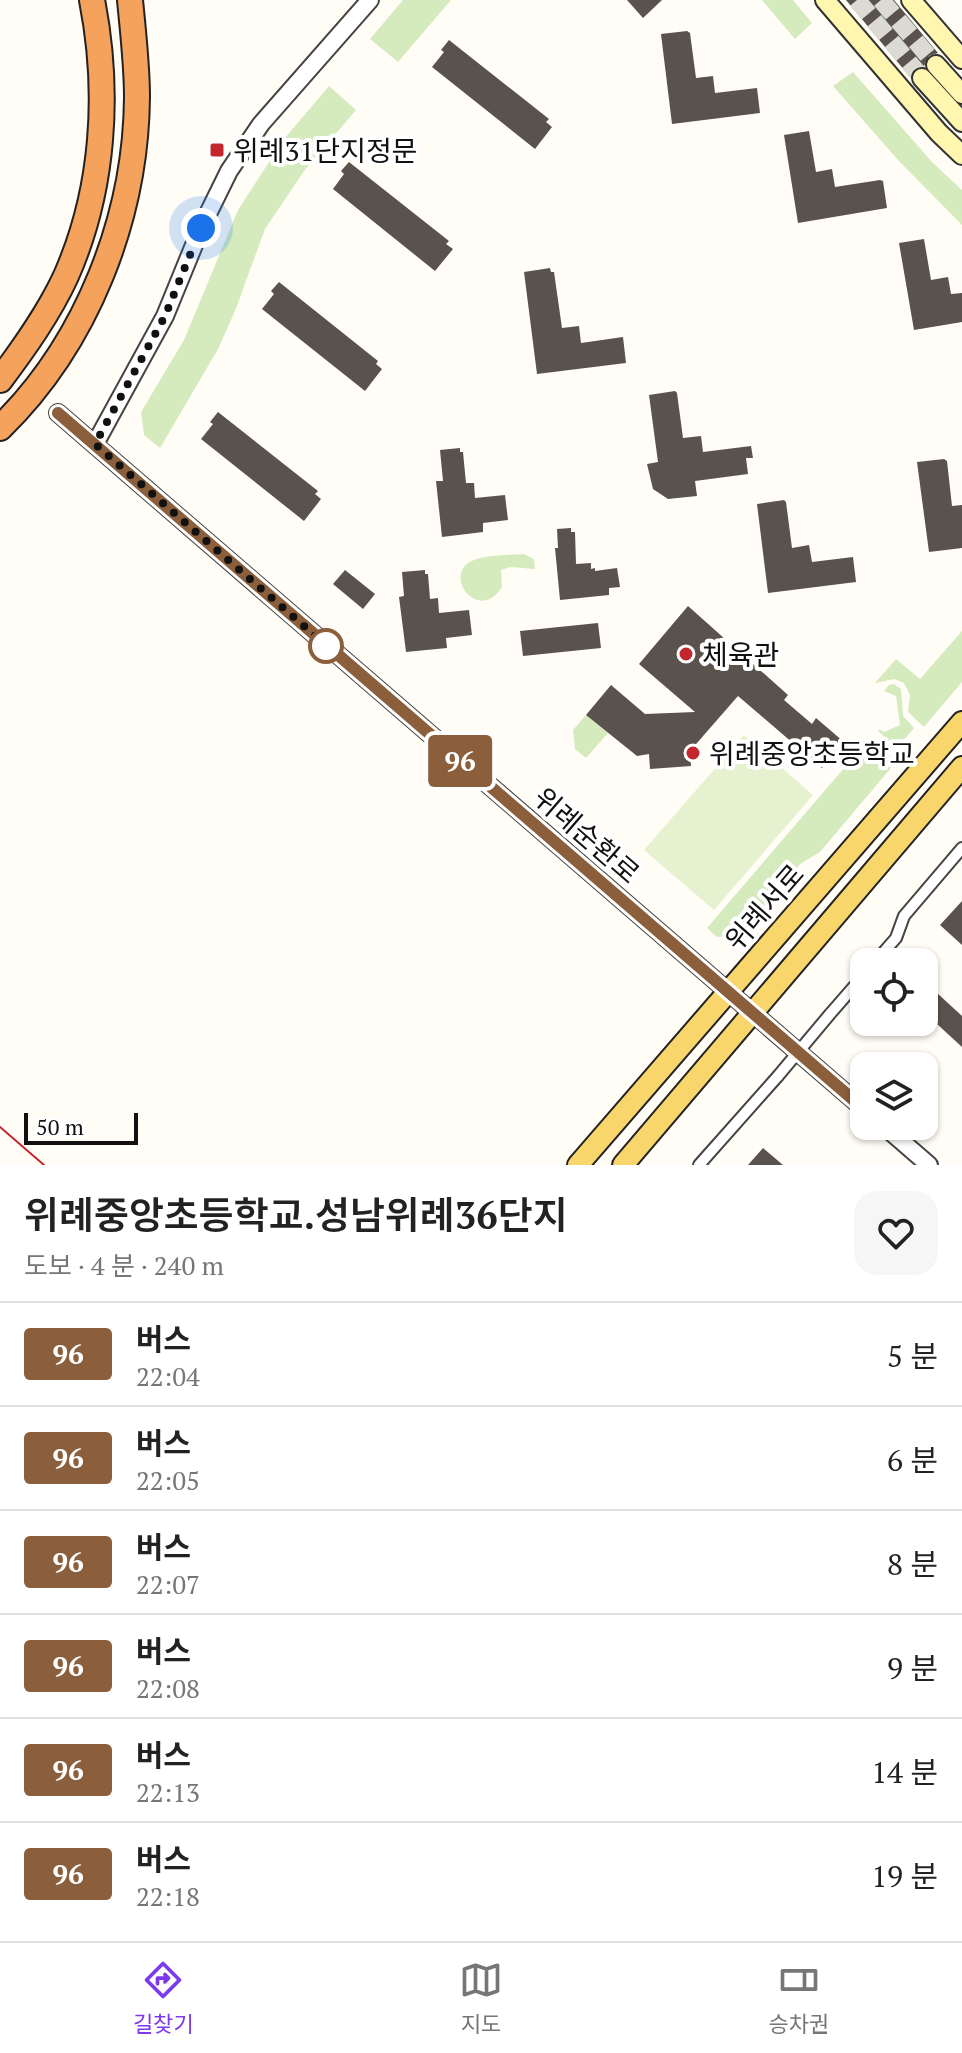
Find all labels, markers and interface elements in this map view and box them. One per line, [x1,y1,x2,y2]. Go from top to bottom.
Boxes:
place label: 위례31단지정문 [233,132,417,169]
marker: 위례31단지정문 [208,141,226,159]
your location [181,208,221,248]
unlabelled marker [309,629,343,663]
place label: 체육관 [702,636,779,673]
marker: 체육관 [677,645,695,663]
line badge: 96 [424,735,496,787]
place label: 위례중앙초등학교 [709,735,915,772]
text: 96 [444,742,476,779]
marker: 위례중앙초등학교 [684,744,702,762]
street label: 위례순환로 [526,779,648,891]
street label: 위례서로 [716,856,812,958]
map controls [850,948,938,1140]
button: locate [850,948,938,1036]
button: layers [850,1052,938,1140]
scale bar [24,1109,138,1145]
text: 50 m [36,1112,84,1141]
text: 위례중앙초등학교.성남위례36단지 [24,1190,568,1240]
button: heart [854,1191,938,1275]
text: 도보 · 4 분 · 240 m [24,1248,224,1282]
text: 버스 [136,1319,191,1359]
text: 96 [52,1335,84,1372]
text: 5 분 [887,1336,938,1376]
text: 22:04 [136,1359,200,1393]
text: 버스 [136,1423,191,1463]
text: 96 [52,1439,84,1476]
text: 6 분 [887,1440,938,1480]
text: 22:05 [136,1463,200,1497]
text: 버스 [136,1527,191,1567]
text: 96 [52,1543,84,1580]
text: 8 분 [887,1544,938,1584]
text: 22:07 [136,1567,200,1601]
text: 버스 [136,1631,191,1671]
text: 96 [52,1647,84,1684]
text: 9 분 [887,1648,938,1688]
text: 22:08 [136,1671,200,1705]
text: 버스 [136,1735,191,1775]
text: 96 [52,1751,84,1788]
text: 14 분 [871,1752,938,1792]
text: 22:13 [136,1775,200,1809]
text: 버스 [136,1839,191,1879]
text: 96 [52,1855,84,1892]
text: 19 분 [871,1856,938,1896]
text: 22:18 [136,1879,200,1913]
tab: 길찾기 [133,1958,193,2038]
tab: 지도 [459,1958,503,2038]
tab: 승차권 [768,1958,829,2038]

